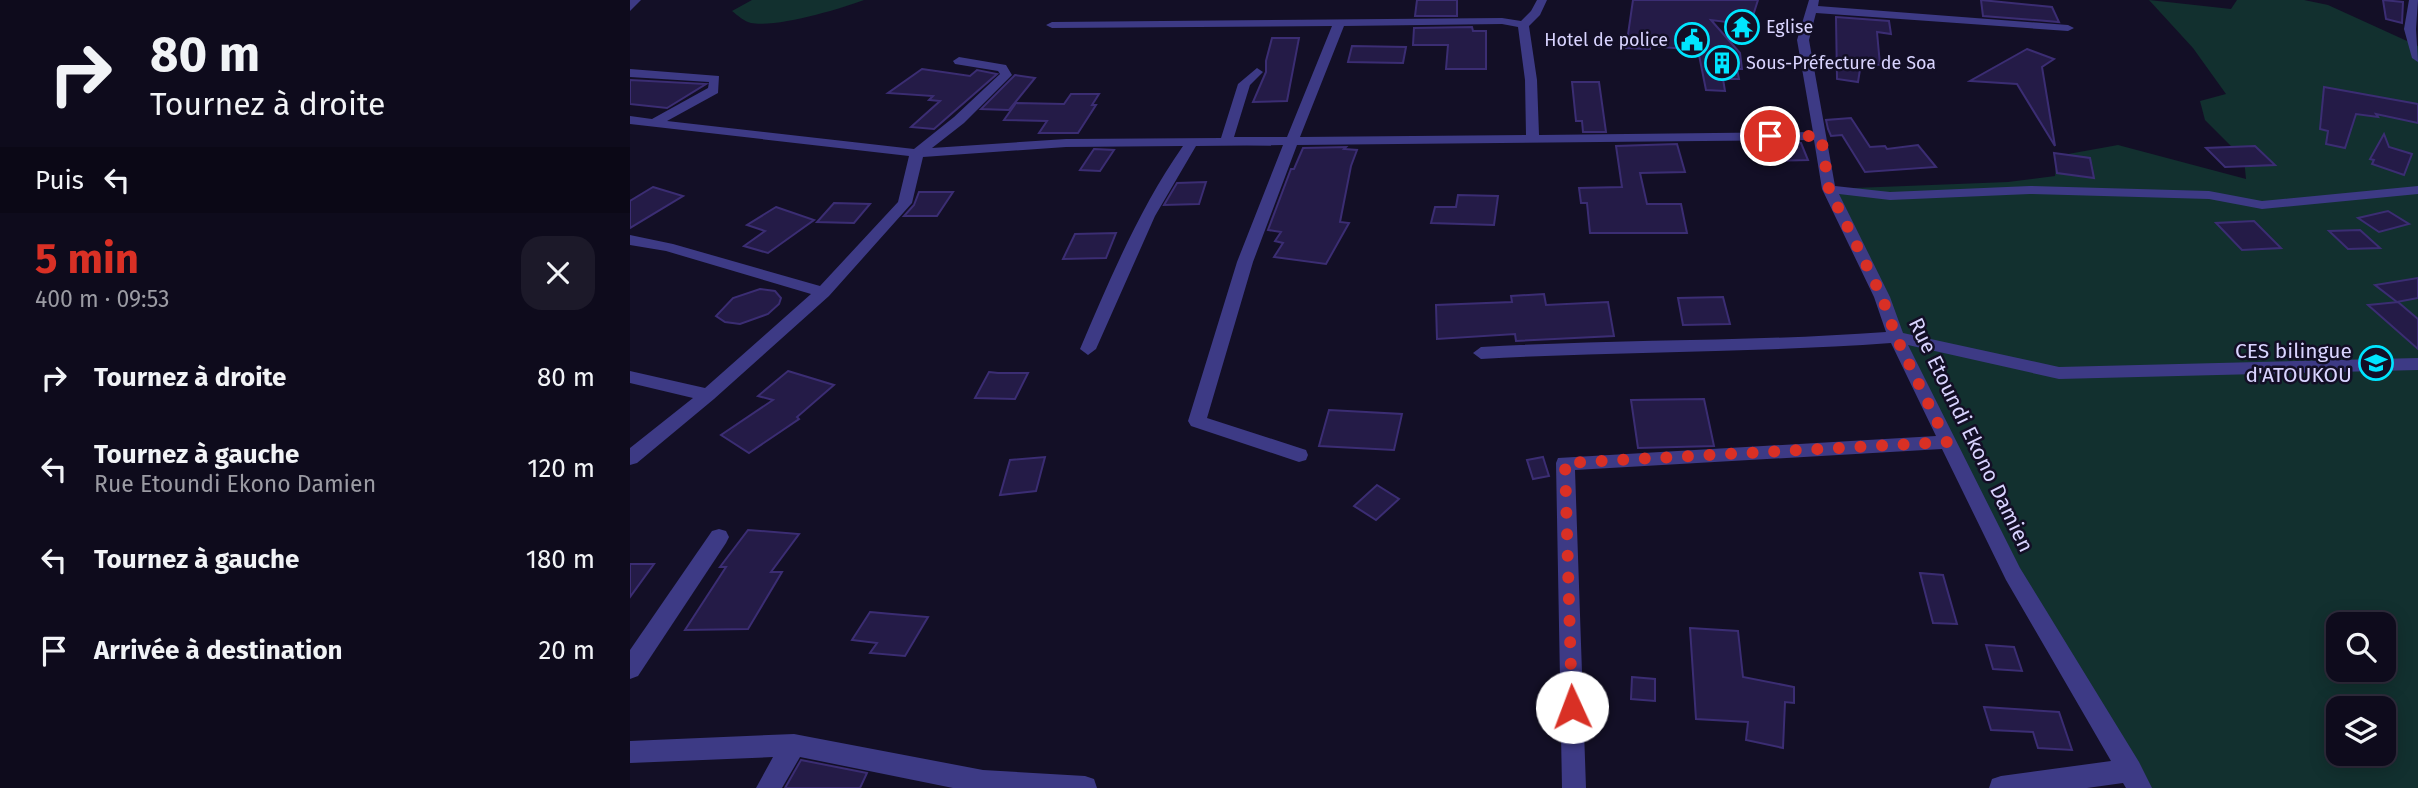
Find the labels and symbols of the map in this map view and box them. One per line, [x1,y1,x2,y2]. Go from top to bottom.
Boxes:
temple icon: Eglise [1723,8,1761,46]
place label: Eglise [1766,16,1813,38]
public building icon: Hotel de police [1673,21,1711,59]
place label: Hotel de police [1544,29,1668,51]
building icon: Sous-Préfecture de Soa [1703,44,1741,82]
place label: Sous-Préfecture de Soa [1746,52,1936,74]
pin [1740,106,1800,166]
street label: Rue Etoundi Ekono Damien [1903,314,2039,556]
place label: CES bilingue d'ATOUKOU [2235,338,2352,388]
school or university icon: CES bilingue d'ATOUKOU [2357,344,2395,382]
position arrow [1535,670,1609,744]

